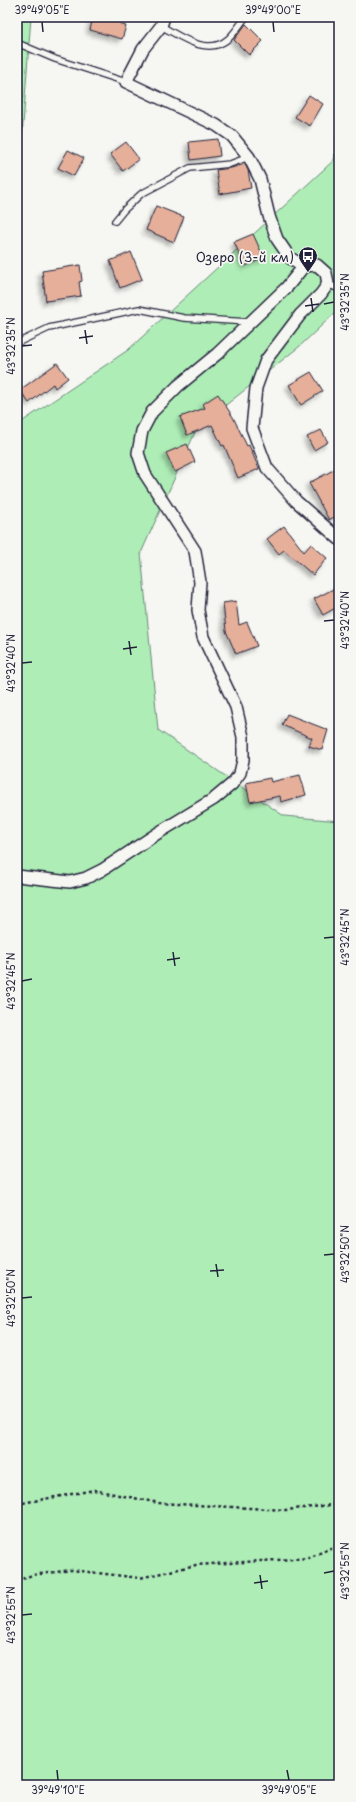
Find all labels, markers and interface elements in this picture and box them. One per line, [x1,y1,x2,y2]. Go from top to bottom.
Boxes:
text: 39°49'05"E [14,2,70,17]
text: 39°49'00"E [245,2,301,17]
bus stop icon: Озеро (3-й км) [297,245,319,273]
place label: Озеро (3-й км) [196,247,294,266]
text: 43°32'35"N [337,273,352,331]
text: 43°32'35"N [3,317,18,375]
text: 43°32'40"N [337,591,352,649]
text: 43°32'40"N [3,634,18,692]
text: 43°32'45"N [337,908,352,966]
text: 43°32'45"N [3,952,18,1010]
text: 43°32'50"N [337,1225,352,1283]
text: 43°32'50"N [3,1269,18,1327]
text: 43°32'55"N [337,1542,352,1600]
text: 43°32'55"N [3,1586,18,1644]
text: 39°49'10"E [31,1782,85,1797]
text: 39°49'05"E [261,1782,317,1797]

